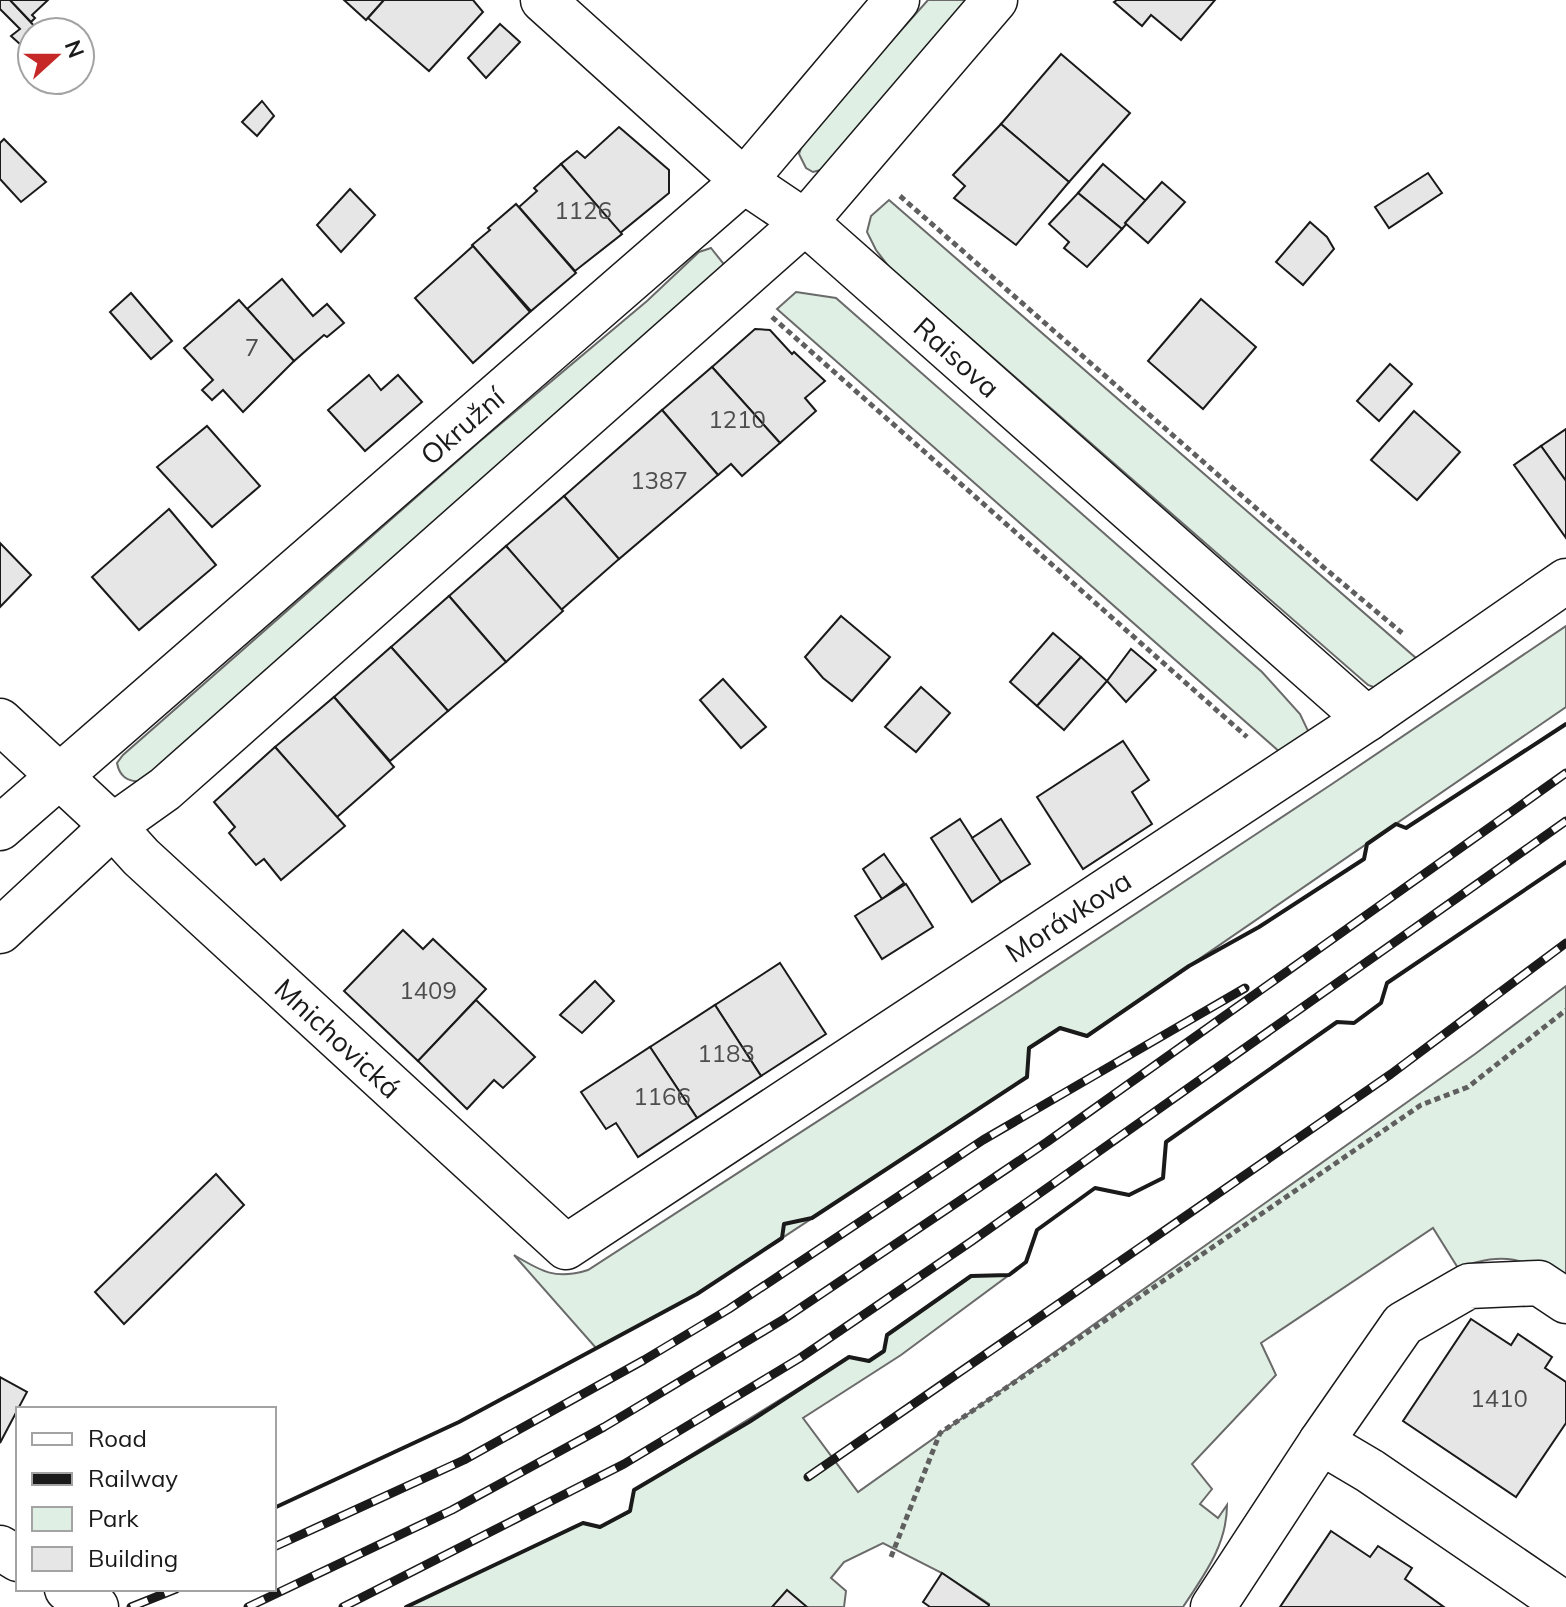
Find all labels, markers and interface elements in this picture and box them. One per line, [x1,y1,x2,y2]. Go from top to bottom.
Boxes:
north arrow [16,16,96,96]
text: N [59,36,91,62]
house number: 1126 [554,195,612,225]
street label: Raisova [907,309,1007,405]
house number: 7 [245,332,259,362]
street label: Okružní [413,379,512,472]
house number: 1210 [708,404,766,434]
house number: 1387 [630,465,688,495]
street label: Morávkova [998,862,1138,970]
street label: Mnichovická [268,971,408,1105]
house number: 1409 [399,975,457,1005]
house number: 1183 [697,1038,755,1068]
house number: 1166 [633,1081,691,1111]
house number: 1410 [1470,1383,1528,1413]
legend [16,1407,276,1591]
text: Road [88,1423,147,1453]
text: Railway [88,1463,178,1493]
text: Park [88,1503,139,1533]
text: Building [88,1543,178,1573]

